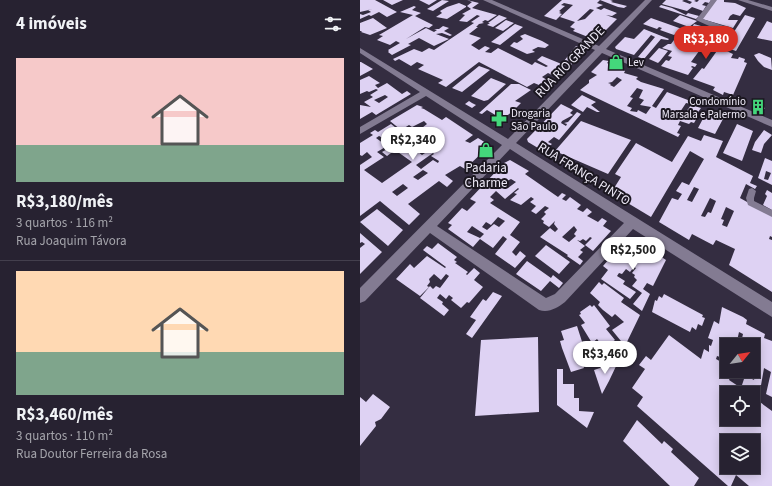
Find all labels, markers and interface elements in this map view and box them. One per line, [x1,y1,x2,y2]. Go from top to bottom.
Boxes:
text: 4 imóveis [16,12,87,36]
icon: filters [322,13,344,35]
street label: RUA RIO GRANDE [531,22,609,102]
pin: R$3,180 [669,26,743,60]
text: R$3,180 [683,30,729,48]
shop icon: Lev [607,53,625,71]
place label: Lev [628,55,644,70]
icon: home [144,84,216,156]
place label: Condomínio Marsala e Palermo [662,94,746,122]
building icon: Condomínio Marsala e Palermo [749,98,767,116]
place label: Drogaria São Paulo [511,106,557,134]
pharmacy icon: Drogaria São Paulo [490,110,508,128]
pin: R$2,340 [376,127,450,161]
text: R$2,340 [390,131,436,149]
street label: RUA FRANÇA PINTO [534,138,634,210]
shop icon: Padaria Charme [477,141,495,159]
place label: Padaria Charme [465,159,507,192]
text: R$3,180/mês [16,190,113,214]
text: 3 quartos · 116 m² [16,214,113,232]
text: Rua Joaquim Távora [16,232,127,250]
pin: R$2,500 [596,237,670,271]
text: R$2,500 [610,241,656,259]
icon: home [144,297,216,369]
north arrow [720,338,760,378]
map controls [720,338,760,474]
pin: R$3,460 [568,341,642,375]
text: R$3,460 [582,345,628,363]
button: locate [720,386,760,426]
text: R$3,460/mês [16,403,113,427]
text: 3 quartos · 110 m² [16,427,113,445]
button: layers [720,434,760,474]
text: Rua Doutor Ferreira da Rosa [16,445,167,463]

